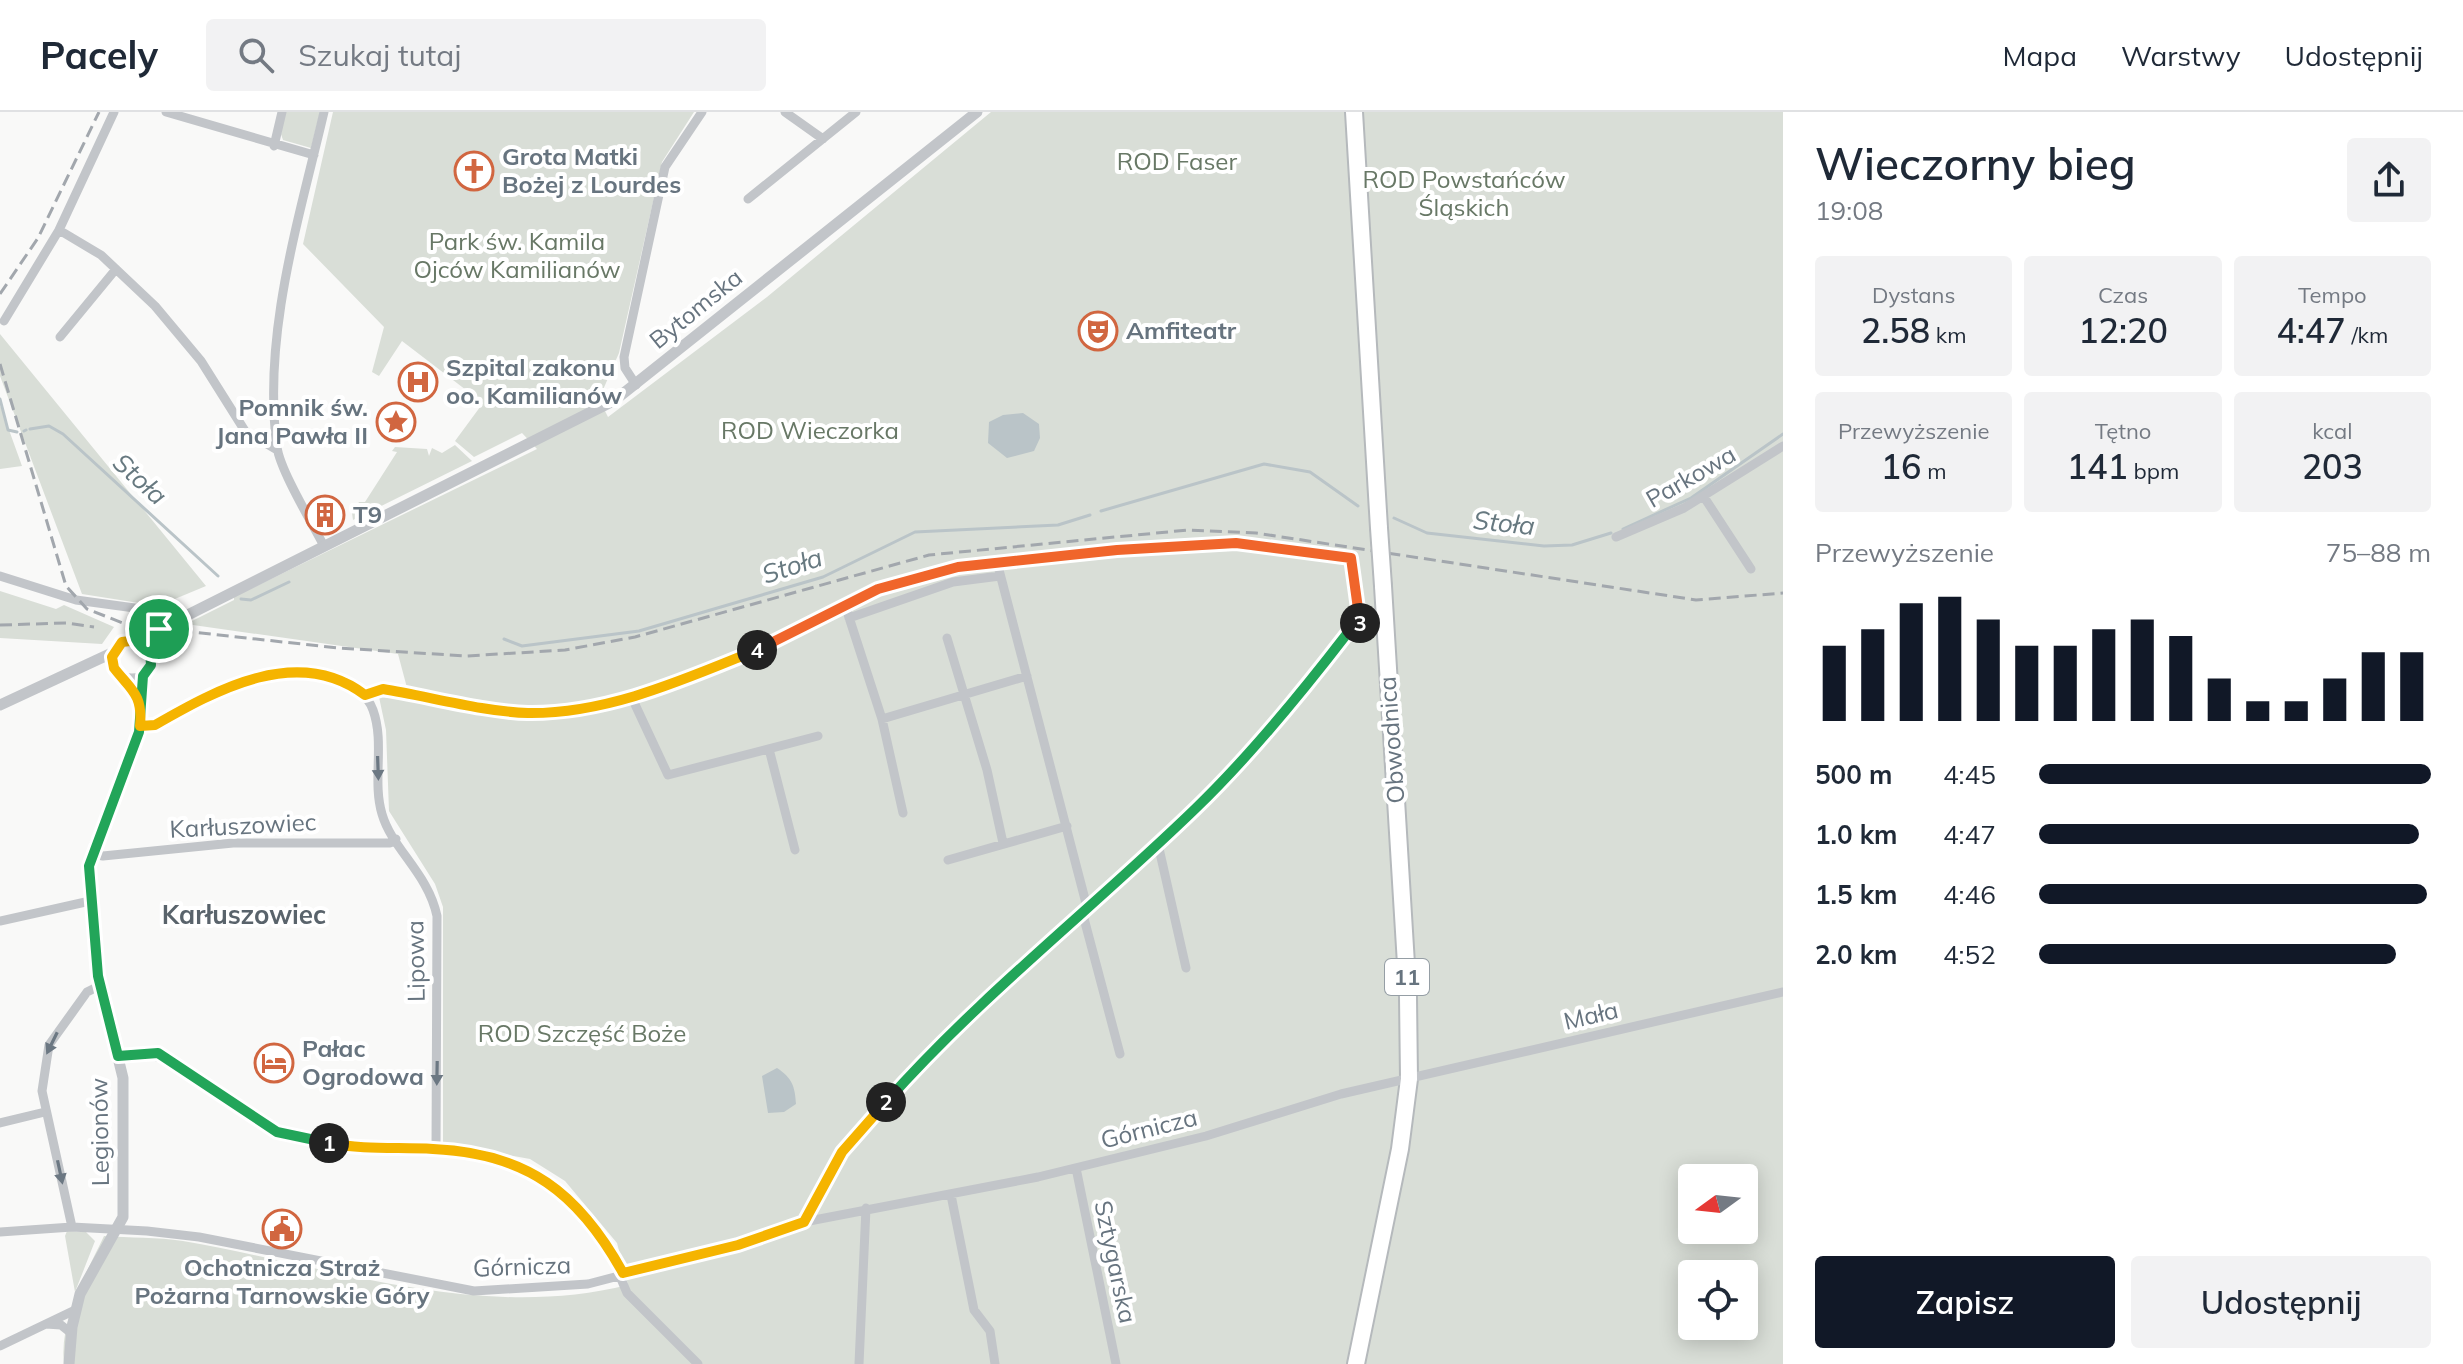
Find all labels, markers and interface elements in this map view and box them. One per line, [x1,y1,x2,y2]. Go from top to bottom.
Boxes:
search box [206,19,766,91]
text: Pacely [40,31,158,79]
icon: search [234,33,278,77]
text: Szukaj tutaj [298,36,461,74]
text: Mapa [2003,38,2077,73]
text: Warstwy [2121,38,2241,73]
text: Udostępnij [2285,38,2423,73]
text: Wieczorny bieg [1815,136,2136,191]
button: share [2347,138,2431,222]
place label: Grota Matki Bożej z Lourdes [502,141,681,199]
park label: ROD Faser [1117,146,1237,176]
church icon: Grota Matki Bożej z Lourdes [453,150,495,192]
park label: ROD Powstańców Śląskich [1362,164,1566,222]
text: 19:08 [1815,194,1883,227]
park label: Park św. Kamila Ojców Kamilianów [413,226,621,284]
street label: Bytomska [643,262,748,355]
text: Dystans [1872,281,1955,309]
text: Czas [2098,281,2148,309]
text: Tempo [2298,281,2367,309]
text: 2.58 [1861,309,1930,352]
text: 12:20 [2078,309,2168,352]
text: 4:47 [2276,309,2346,352]
theatre icon: Amfiteatr [1077,310,1119,352]
place label: Amfiteatr [1126,315,1237,345]
text: km [1930,321,1966,349]
text: /km [2346,321,2388,349]
place label: Szpital zakonu oo. Kamilianów [446,352,622,410]
hospital icon: Szpital zakonu oo. Kamilianów [397,361,439,403]
place label: Pomnik św. Jana Pawła II [216,392,368,450]
place icon: Pomnik św. Jana Pawła II [375,401,417,443]
park label: ROD Wieczorka [721,415,899,445]
text: Przewyższenie [1838,417,1989,445]
text: Tętno [2095,417,2151,445]
text: kcal [2312,417,2352,445]
street label: Parkowa [1640,438,1741,514]
text: 16 [1881,445,1922,488]
text: 141 [2067,445,2128,488]
text: 203 [2302,445,2363,488]
water label: Stoła [106,446,174,512]
text: m [1922,457,1947,485]
text: bpm [2128,457,2179,485]
building icon: T9 [304,494,346,536]
place label: T9 [353,499,382,529]
water label: Stoła [1472,503,1536,542]
text: Przewyższenie [1815,536,1994,569]
text: 75–88 m [2326,536,2431,569]
water label: Stoła [757,540,826,591]
pin [125,595,193,663]
pin: 3 [1340,603,1380,643]
icon: arrive [137,607,181,651]
text: 3 [1353,609,1367,637]
pin: 4 [737,630,777,670]
text: 4 [750,636,764,664]
street label: Obwodnica [1372,675,1410,805]
one-way arrow [371,756,384,781]
text: 500 m [1815,758,1892,791]
text: 4:45 [1943,758,1996,791]
street label: Karłuszowiec [169,806,317,844]
text: 1.0 km [1815,818,1898,851]
text: 4:47 [1943,818,1996,851]
text: 1.5 km [1815,878,1898,911]
text: 4:46 [1943,878,1996,911]
district label: Karłuszowiec [162,898,326,931]
street label: Lipowa [399,920,431,1002]
text: 2.0 km [1815,938,1898,971]
text: 4:52 [1943,938,1996,971]
road number: 11 [1385,959,1429,995]
street label: Mała [1561,994,1621,1036]
park label: ROD Szczęść Boże [478,1018,686,1048]
one-way arrow [46,1032,59,1055]
place label: Pałac Ogrodowa [302,1033,424,1091]
hotel icon: Pałac Ogrodowa [253,1042,295,1084]
one-way arrow [431,1061,443,1086]
street label: Legionów [83,1077,115,1186]
pin: 2 [866,1082,906,1122]
text: 2 [879,1088,893,1116]
street label: Górnicza [1097,1102,1200,1154]
pin: 1 [309,1123,349,1163]
text: 1 [322,1129,336,1157]
one-way arrow [54,1160,67,1185]
north arrow [1678,1164,1758,1244]
map controls [1678,1164,1758,1340]
street label: Sztygarska [1088,1198,1144,1326]
public building icon: Ochotnicza Straż Pożarna Tarnowskie Góry [261,1208,303,1250]
street label: Górnicza [472,1249,572,1283]
place label: Ochotnicza Straż Pożarna Tarnowskie Góry [134,1252,431,1310]
button: Zapisz [1815,1256,2115,1348]
button: Udostępnij [2131,1256,2431,1348]
button: locate [1678,1260,1758,1340]

